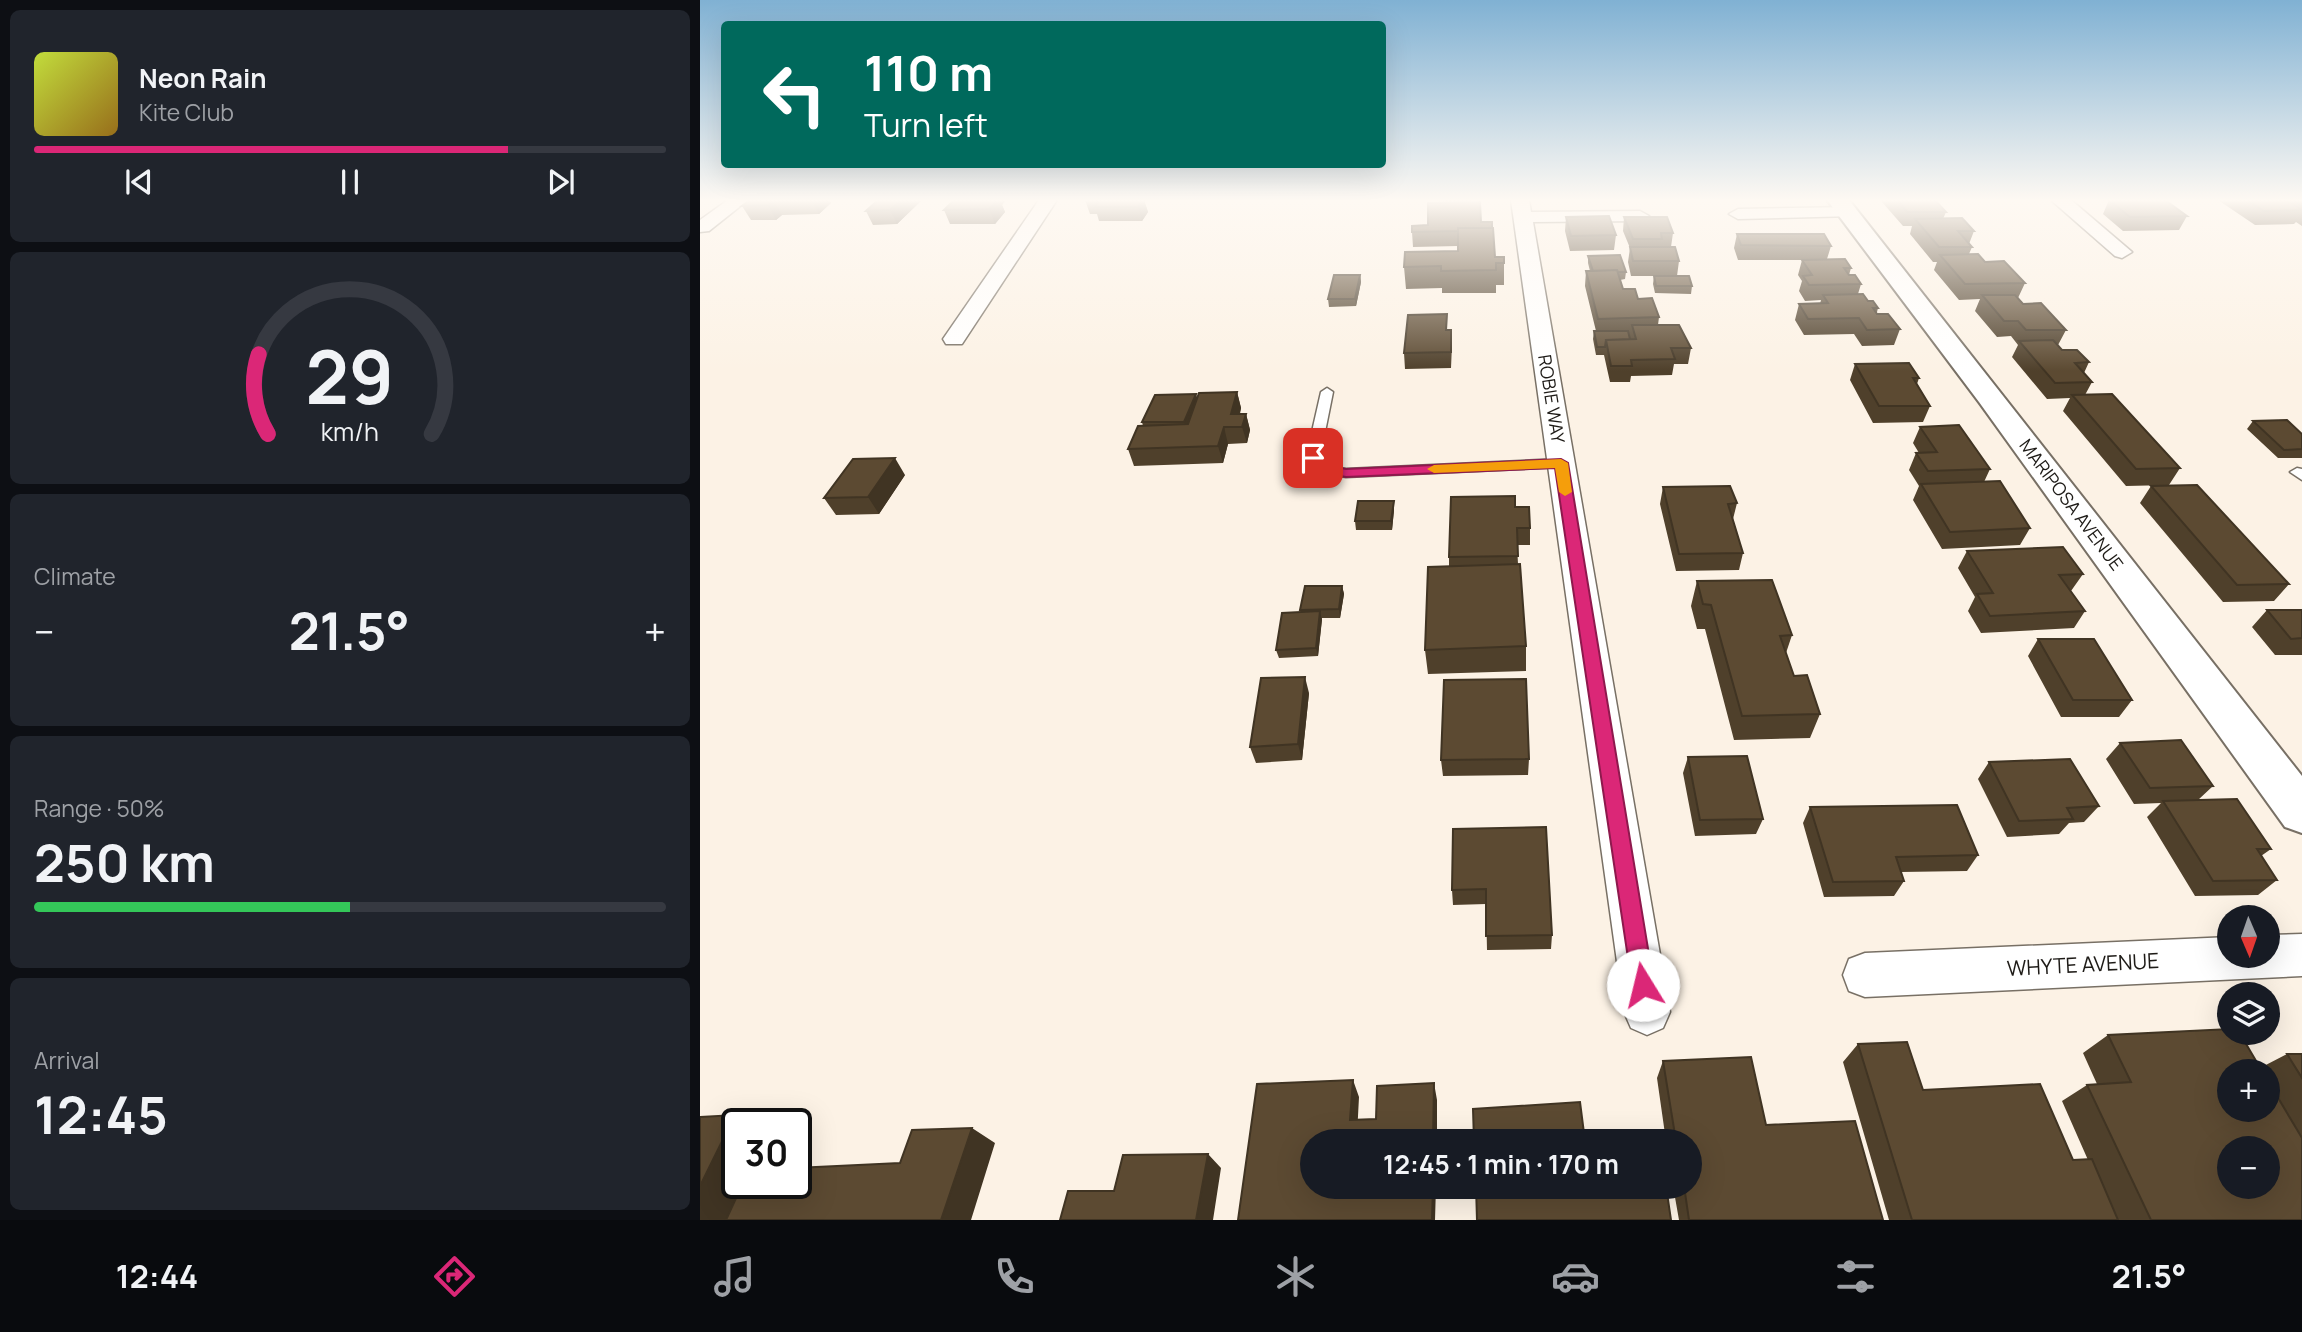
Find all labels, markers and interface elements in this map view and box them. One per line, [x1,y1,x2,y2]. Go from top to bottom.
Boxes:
text: 110 m [864,39,993,106]
icon: left [749,49,840,140]
text: Neon Rain [139,60,267,96]
text: Kite Club [139,96,234,128]
text: Turn left [864,103,988,147]
icon: previous [120,163,158,201]
icon: pause [331,163,369,201]
icon: next [542,163,580,201]
text: 29 [306,326,394,426]
street label: ROBIE WAY [1533,353,1571,446]
text: km/h [321,414,379,449]
pin [1283,428,1343,488]
street label: MARIPOSA AVENUE [2014,434,2129,575]
icon: arrive [1294,439,1332,477]
text: Climate [34,560,116,592]
text: 21.5° [289,595,410,666]
text: − [34,605,55,657]
text: + [644,605,666,657]
text: Range · 50% [34,792,164,824]
text: 250 km [34,827,215,898]
north arrow [2217,905,2280,968]
map controls [2217,905,2280,1199]
street label: WHYTE AVENUE [2006,946,2160,982]
position arrow [1606,948,1680,1022]
button: layers [2217,982,2280,1045]
text: Arrival [34,1044,100,1076]
button: + [2217,1059,2280,1122]
text: 12:45 [34,1079,168,1150]
speed limit sign: 30 [721,1108,812,1199]
button: − [2217,1136,2280,1199]
text: 12:45 · 1 min · 170 m [1383,1146,1619,1182]
icon: directions [430,1252,479,1301]
icon: music [710,1252,759,1301]
icon: phone [990,1252,1039,1301]
icon: climate [1271,1252,1320,1301]
icon: car [1551,1252,1600,1301]
icon: filters [1831,1252,1880,1301]
text: 12:44 [116,1254,198,1298]
text: 21.5° [2112,1254,2186,1298]

